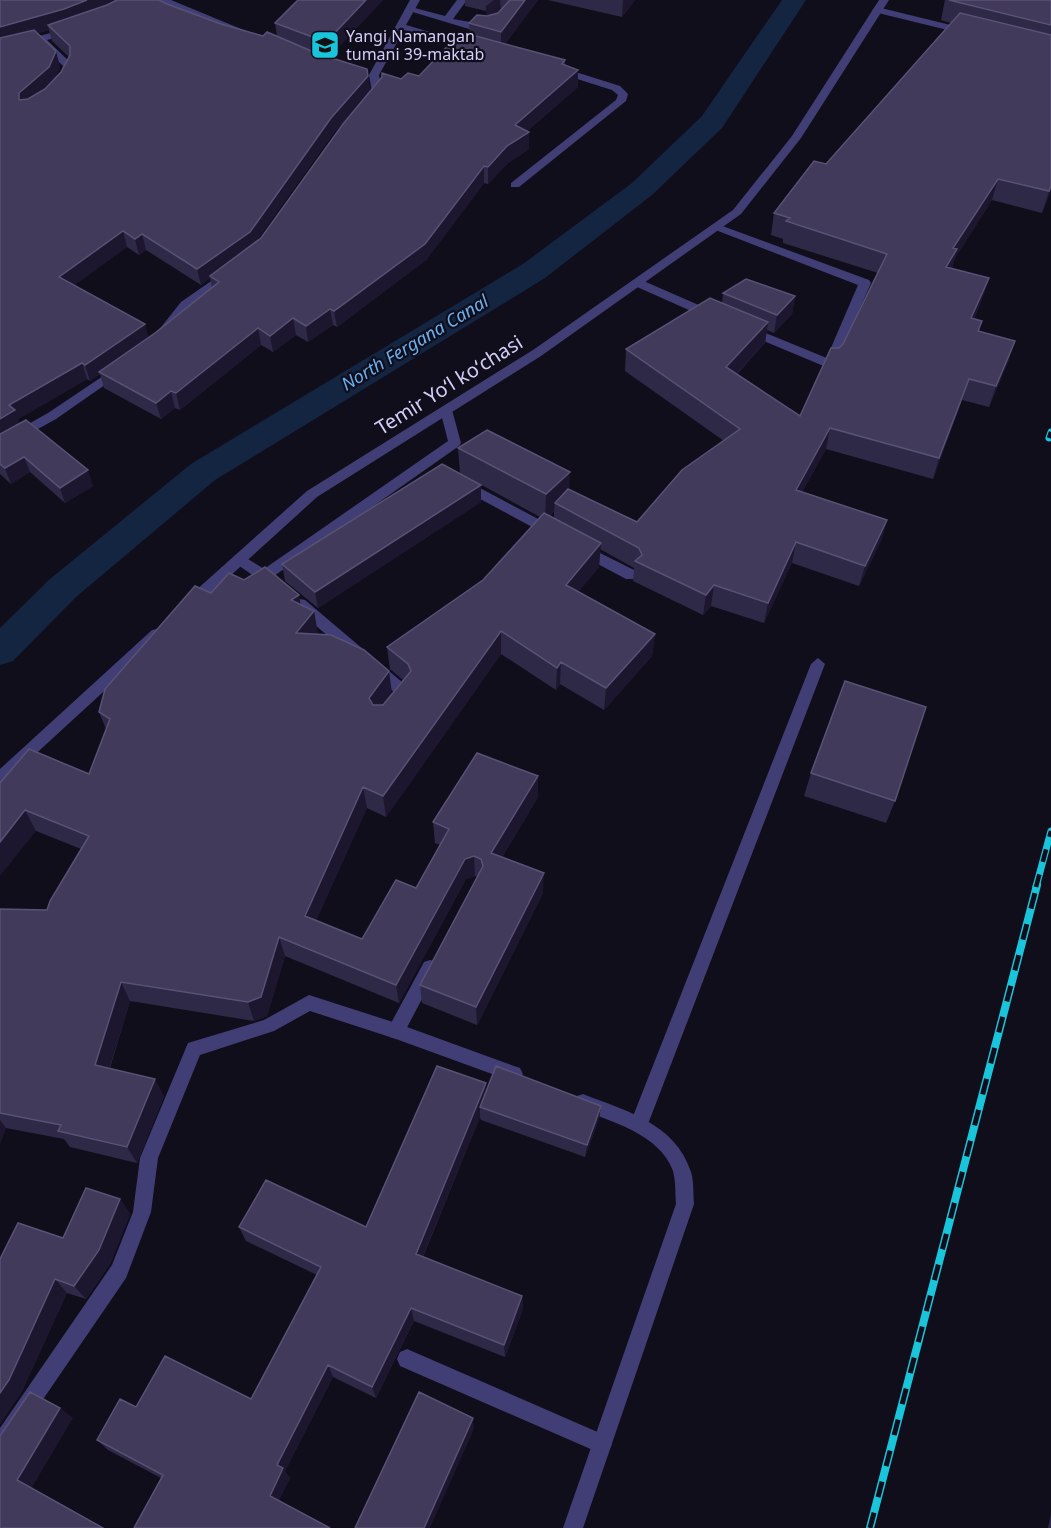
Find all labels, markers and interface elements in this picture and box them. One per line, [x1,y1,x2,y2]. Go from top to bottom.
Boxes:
place label: Yangi Namangan tumani 39-maktab [346,25,484,65]
school or university icon: Yangi Namangan tumani 39-maktab [309,29,341,61]
water label: North Fergana Canal [336,288,493,396]
street label: Temir Yoʻl koʻchasi [370,328,527,441]

